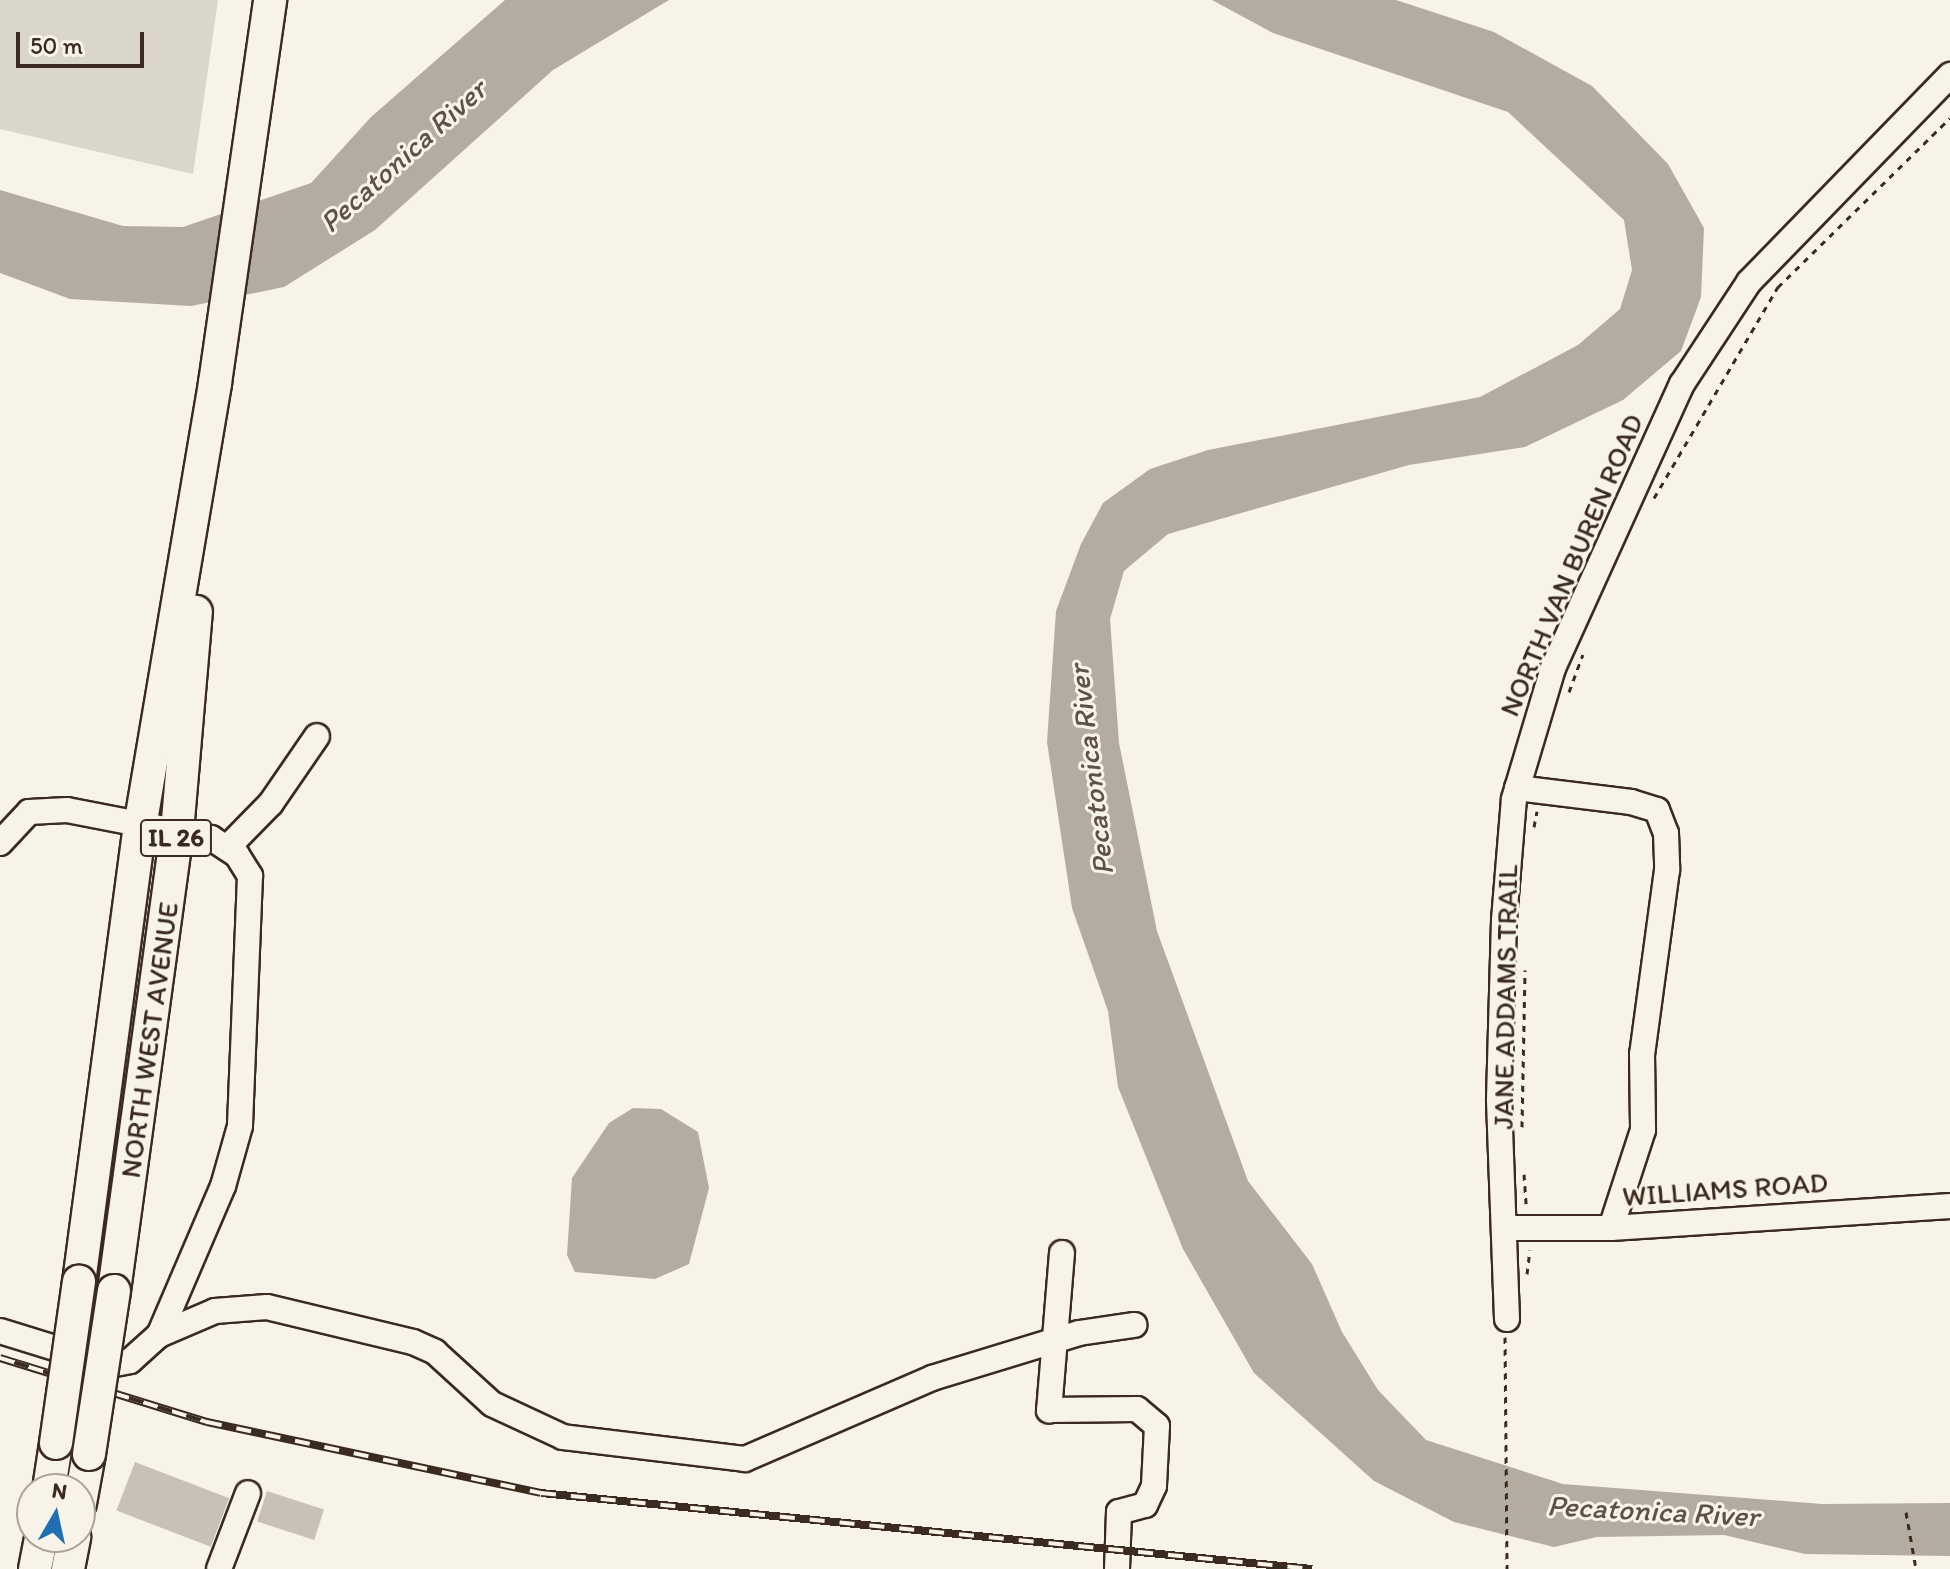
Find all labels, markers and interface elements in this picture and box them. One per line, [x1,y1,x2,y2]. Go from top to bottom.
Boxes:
scale bar [20,16,148,66]
text: 50 m [30,31,83,60]
water label: Pecatonica River [312,72,494,240]
street label: NORTH VAN BUREN ROAD [1492,409,1650,721]
water label: Pecatonica River [1060,663,1122,877]
road number: IL 26 [138,816,214,860]
street label: JANE ADDAMS TRAIL [1486,867,1524,1127]
street label: NORTH WEST AVENUE [113,900,185,1180]
street label: WILLIAMS ROAD [1622,1165,1828,1213]
north arrow [16,1473,96,1553]
text: N [50,1476,69,1505]
water label: Pecatonica River [1547,1487,1759,1535]

